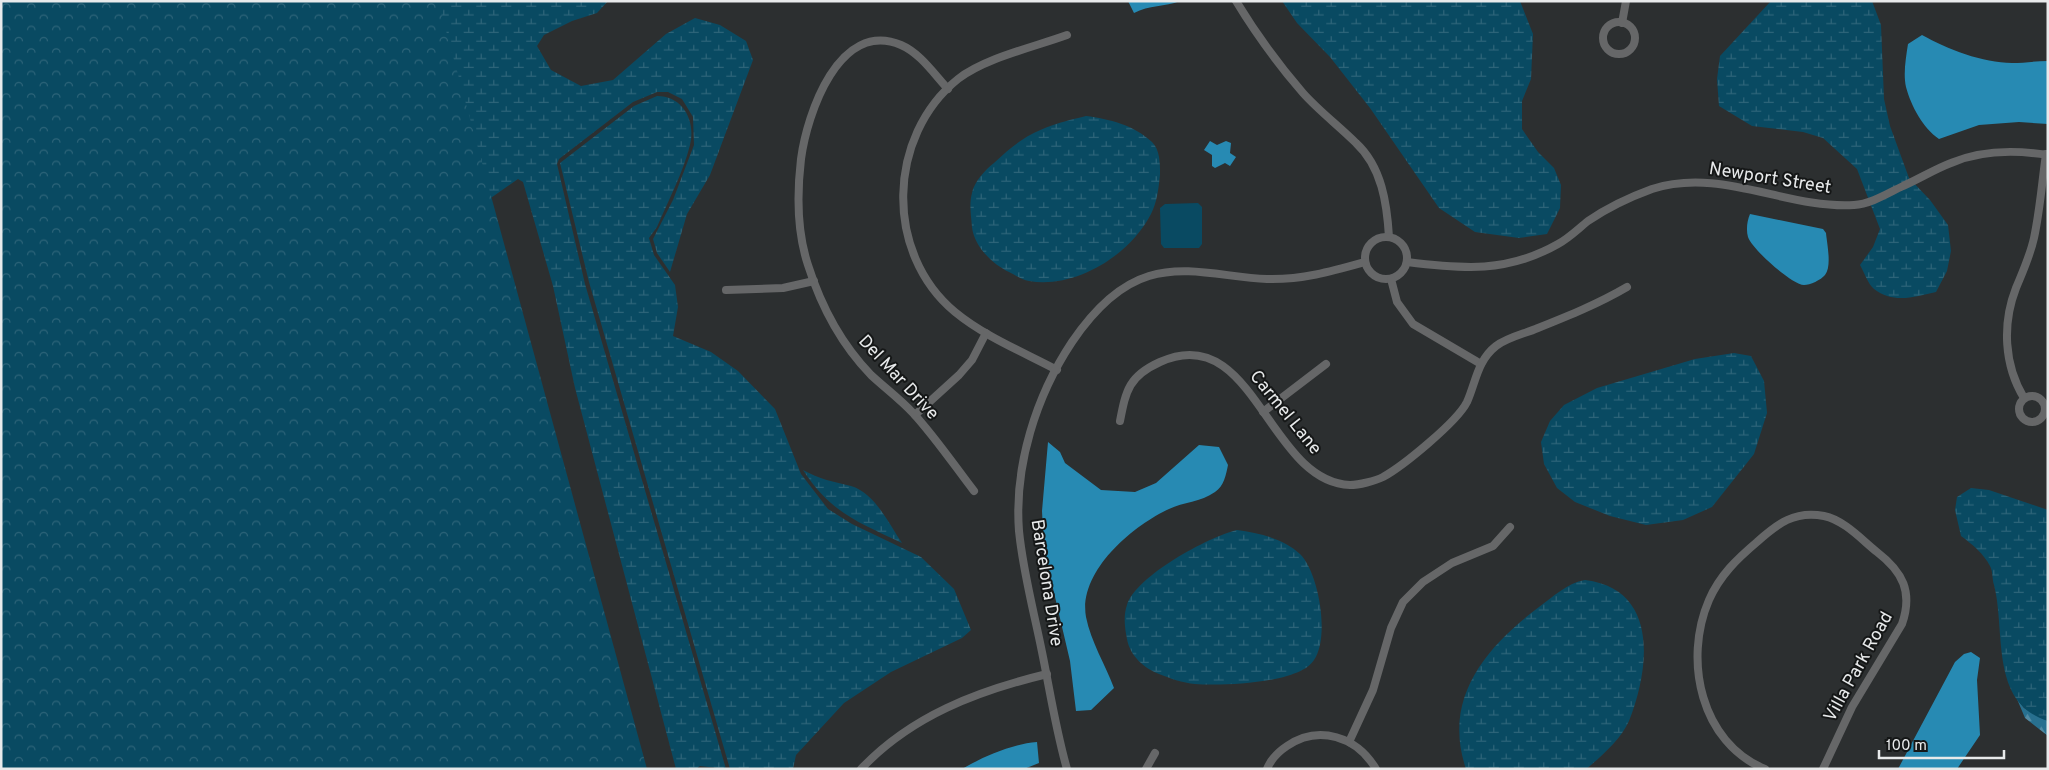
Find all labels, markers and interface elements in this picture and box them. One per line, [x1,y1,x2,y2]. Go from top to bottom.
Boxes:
street label: Newport Street [1707,158,1833,200]
street label: Del Mar Drive [853,331,943,425]
street label: Carmel Lane [1244,366,1326,460]
street label: Barcelona Drive [1025,518,1067,648]
street label: Villa Park Road [1819,608,1899,726]
scale bar [1879,728,2004,760]
text: 100 m [1886,737,1927,756]

